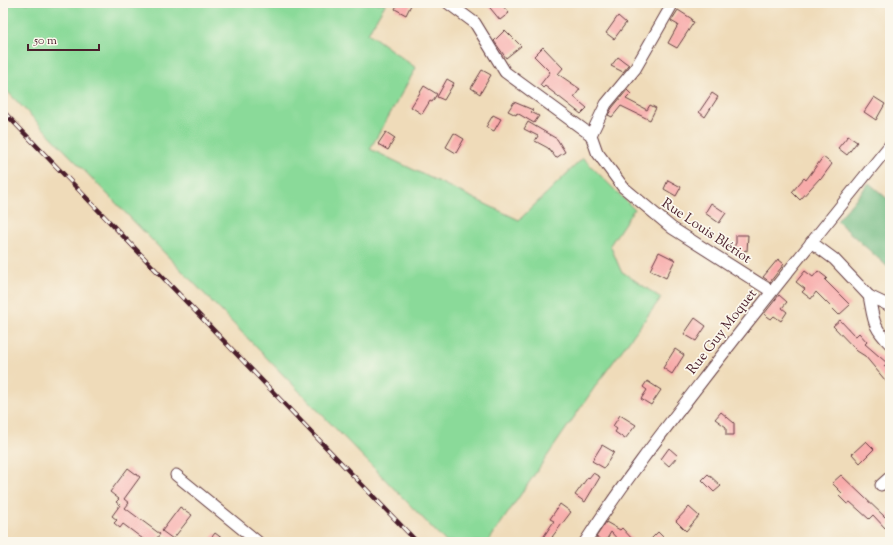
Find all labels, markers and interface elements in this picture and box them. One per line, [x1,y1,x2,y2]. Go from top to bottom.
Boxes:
scale bar [28,26,99,52]
text: 50 m [33,32,57,50]
street label: Rue Louis Blériot [657,194,755,269]
street label: Rue Guy Moquet [683,285,763,379]

